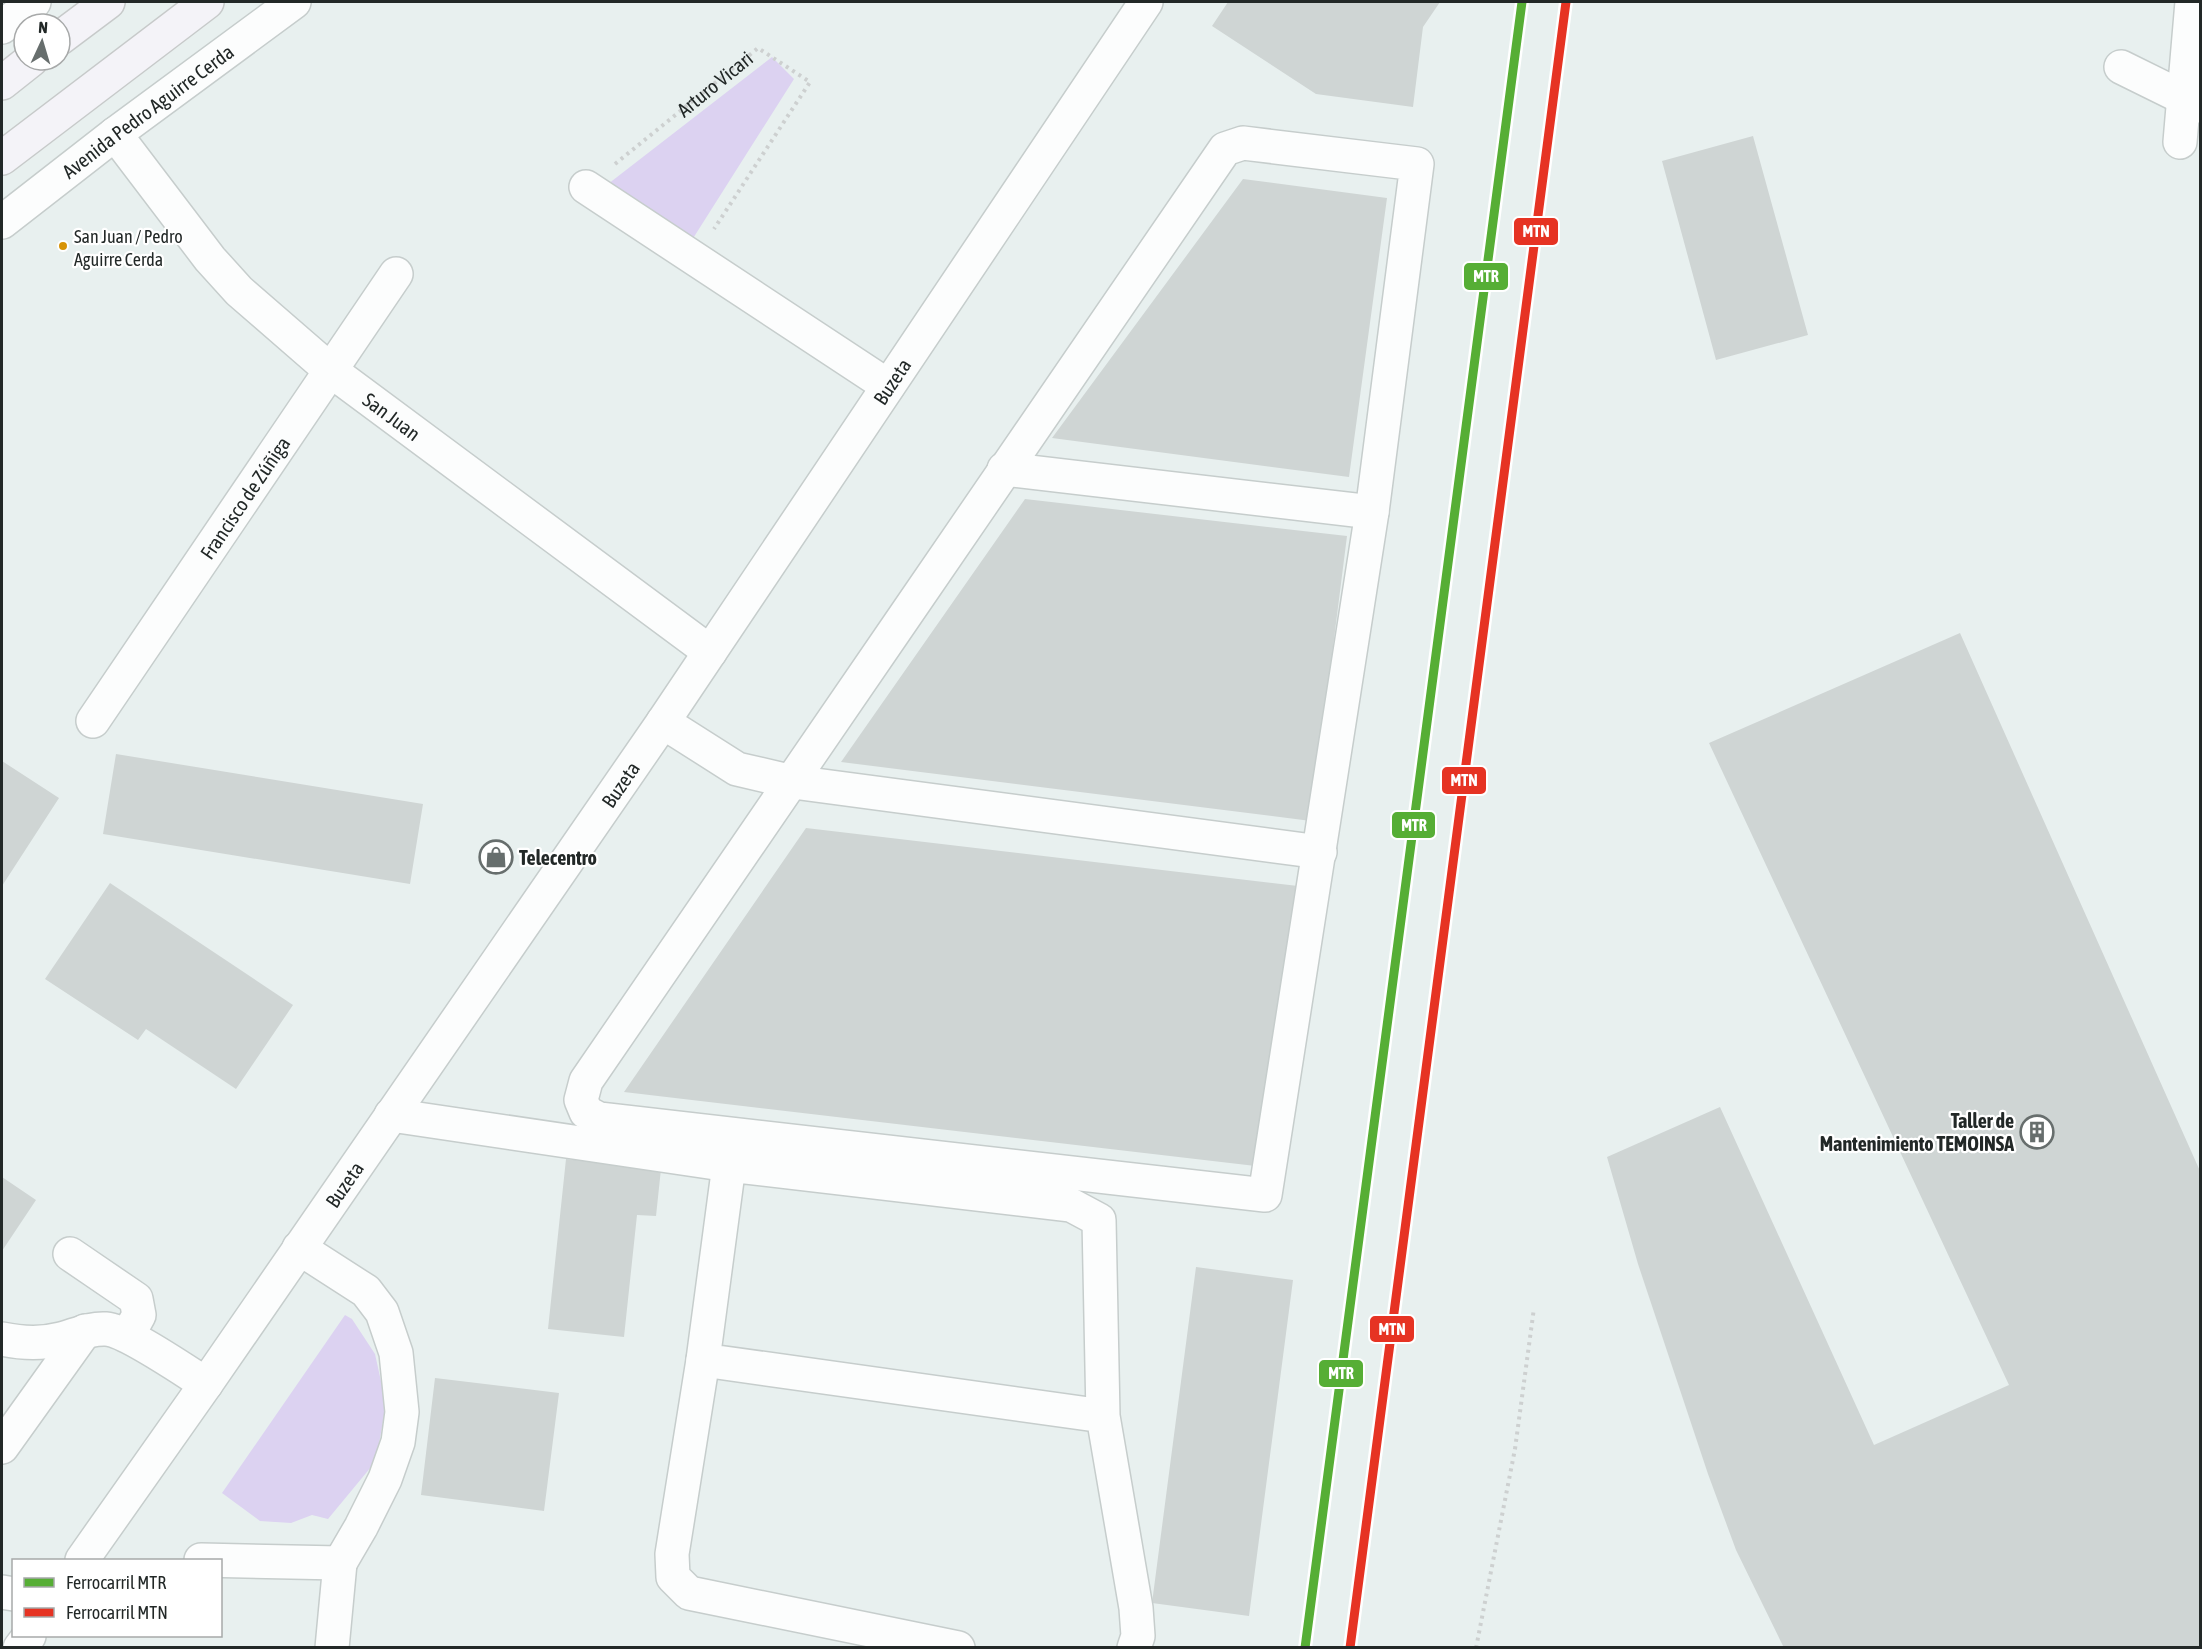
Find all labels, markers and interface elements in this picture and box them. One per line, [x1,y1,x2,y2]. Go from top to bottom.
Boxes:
north arrow [12,12,72,72]
text: N [38,18,48,36]
street label: Avenida Pedro Aguirre Cerda [57,39,238,183]
street label: Arturo Vicari [672,46,757,121]
line badge: MTN [1513,217,1559,246]
text: MTN [1522,222,1550,240]
place label: San Juan / Pedro Aguirre Cerda [74,226,183,270]
marker: San Juan / Pedro Aguirre Cerda [57,240,69,252]
line badge: MTR [1463,262,1509,291]
text: MTR [1473,267,1499,285]
street label: Buzeta [868,354,915,409]
street label: San Juan [359,387,425,445]
street label: Francisco de Zúñiga [195,432,294,563]
street label: Buzeta [596,757,644,812]
line badge: MTN [1441,766,1487,795]
text: MTN [1450,771,1478,789]
line badge: MTR [1391,811,1436,839]
text: MTR [1401,816,1427,834]
shop icon: Telecentro [478,839,514,875]
place label: Telecentro [519,846,597,869]
place label: Taller de Mantenimiento TEMOINSA [1820,1109,2014,1155]
building icon: Taller de Mantenimiento TEMOINSA [2019,1114,2055,1150]
street label: Buzeta [320,1157,368,1212]
line badge: MTN [1369,1315,1415,1343]
text: MTN [1378,1320,1406,1338]
line badge: MTR [1318,1359,1364,1388]
text: MTR [1328,1364,1354,1382]
legend [12,1559,222,1637]
text: Ferrocarril MTR [66,1572,166,1593]
text: Ferrocarril MTN [66,1602,168,1623]

